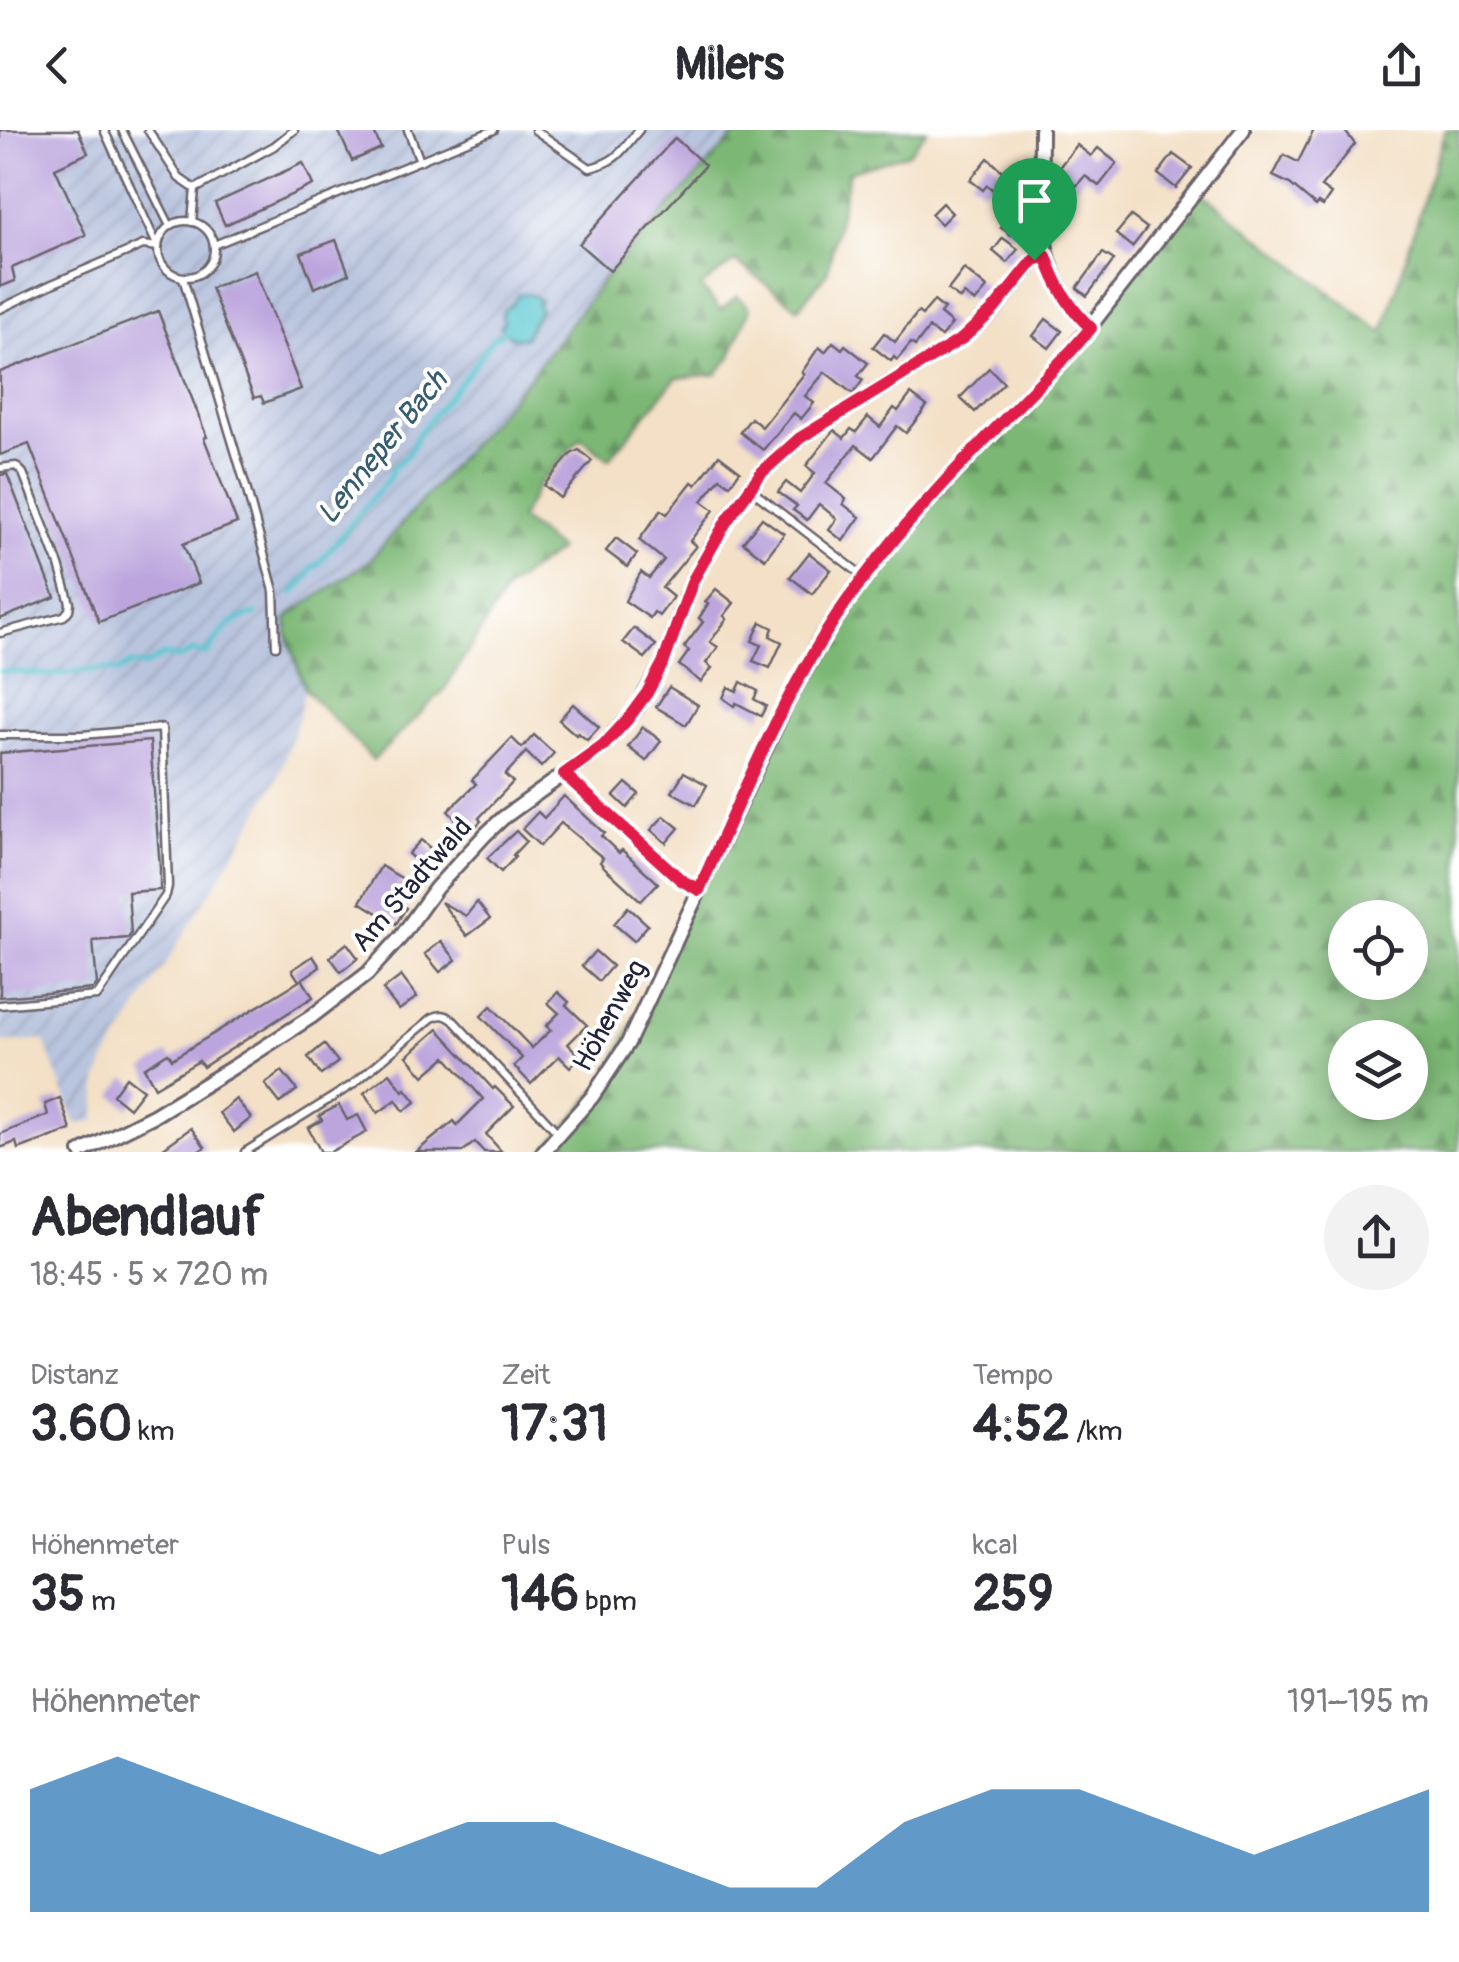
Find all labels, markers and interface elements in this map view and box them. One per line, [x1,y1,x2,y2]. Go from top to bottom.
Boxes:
text: Milers [675,37,784,93]
icon: back [30,38,85,93]
icon: share [1374,38,1429,93]
pin [992,158,1077,261]
icon: arrive [1007,173,1062,228]
water label: Lenneper Bach [309,362,457,531]
street label: Am Stadtwald [344,811,480,959]
map controls [1328,900,1428,1120]
button: locate [1328,900,1428,1000]
street label: Höhenweg [565,954,655,1078]
button: layers [1328,1020,1428,1120]
text: Abendlauf [30,1183,264,1252]
button: share [1324,1185,1429,1290]
text: 18:45 · 5 × 720 m [30,1255,268,1295]
text: Distanz [30,1358,119,1393]
text: Zeit [501,1358,551,1393]
text: Tempo [973,1358,1053,1393]
text: 3.60 [30,1393,132,1456]
text: 17:31 [501,1393,608,1456]
text: 4:52 [973,1393,1070,1456]
text: km [132,1414,175,1449]
text: /km [1070,1414,1123,1449]
text: Höhenmeter [30,1528,179,1563]
text: Puls [501,1528,550,1563]
text: kcal [973,1528,1018,1563]
text: 35 [30,1563,85,1626]
text: 146 [501,1563,579,1626]
text: 259 [973,1563,1053,1626]
text: m [85,1584,116,1619]
text: bpm [579,1584,637,1619]
text: Höhenmeter [30,1682,200,1722]
text: 191–195 m [1287,1682,1429,1722]

